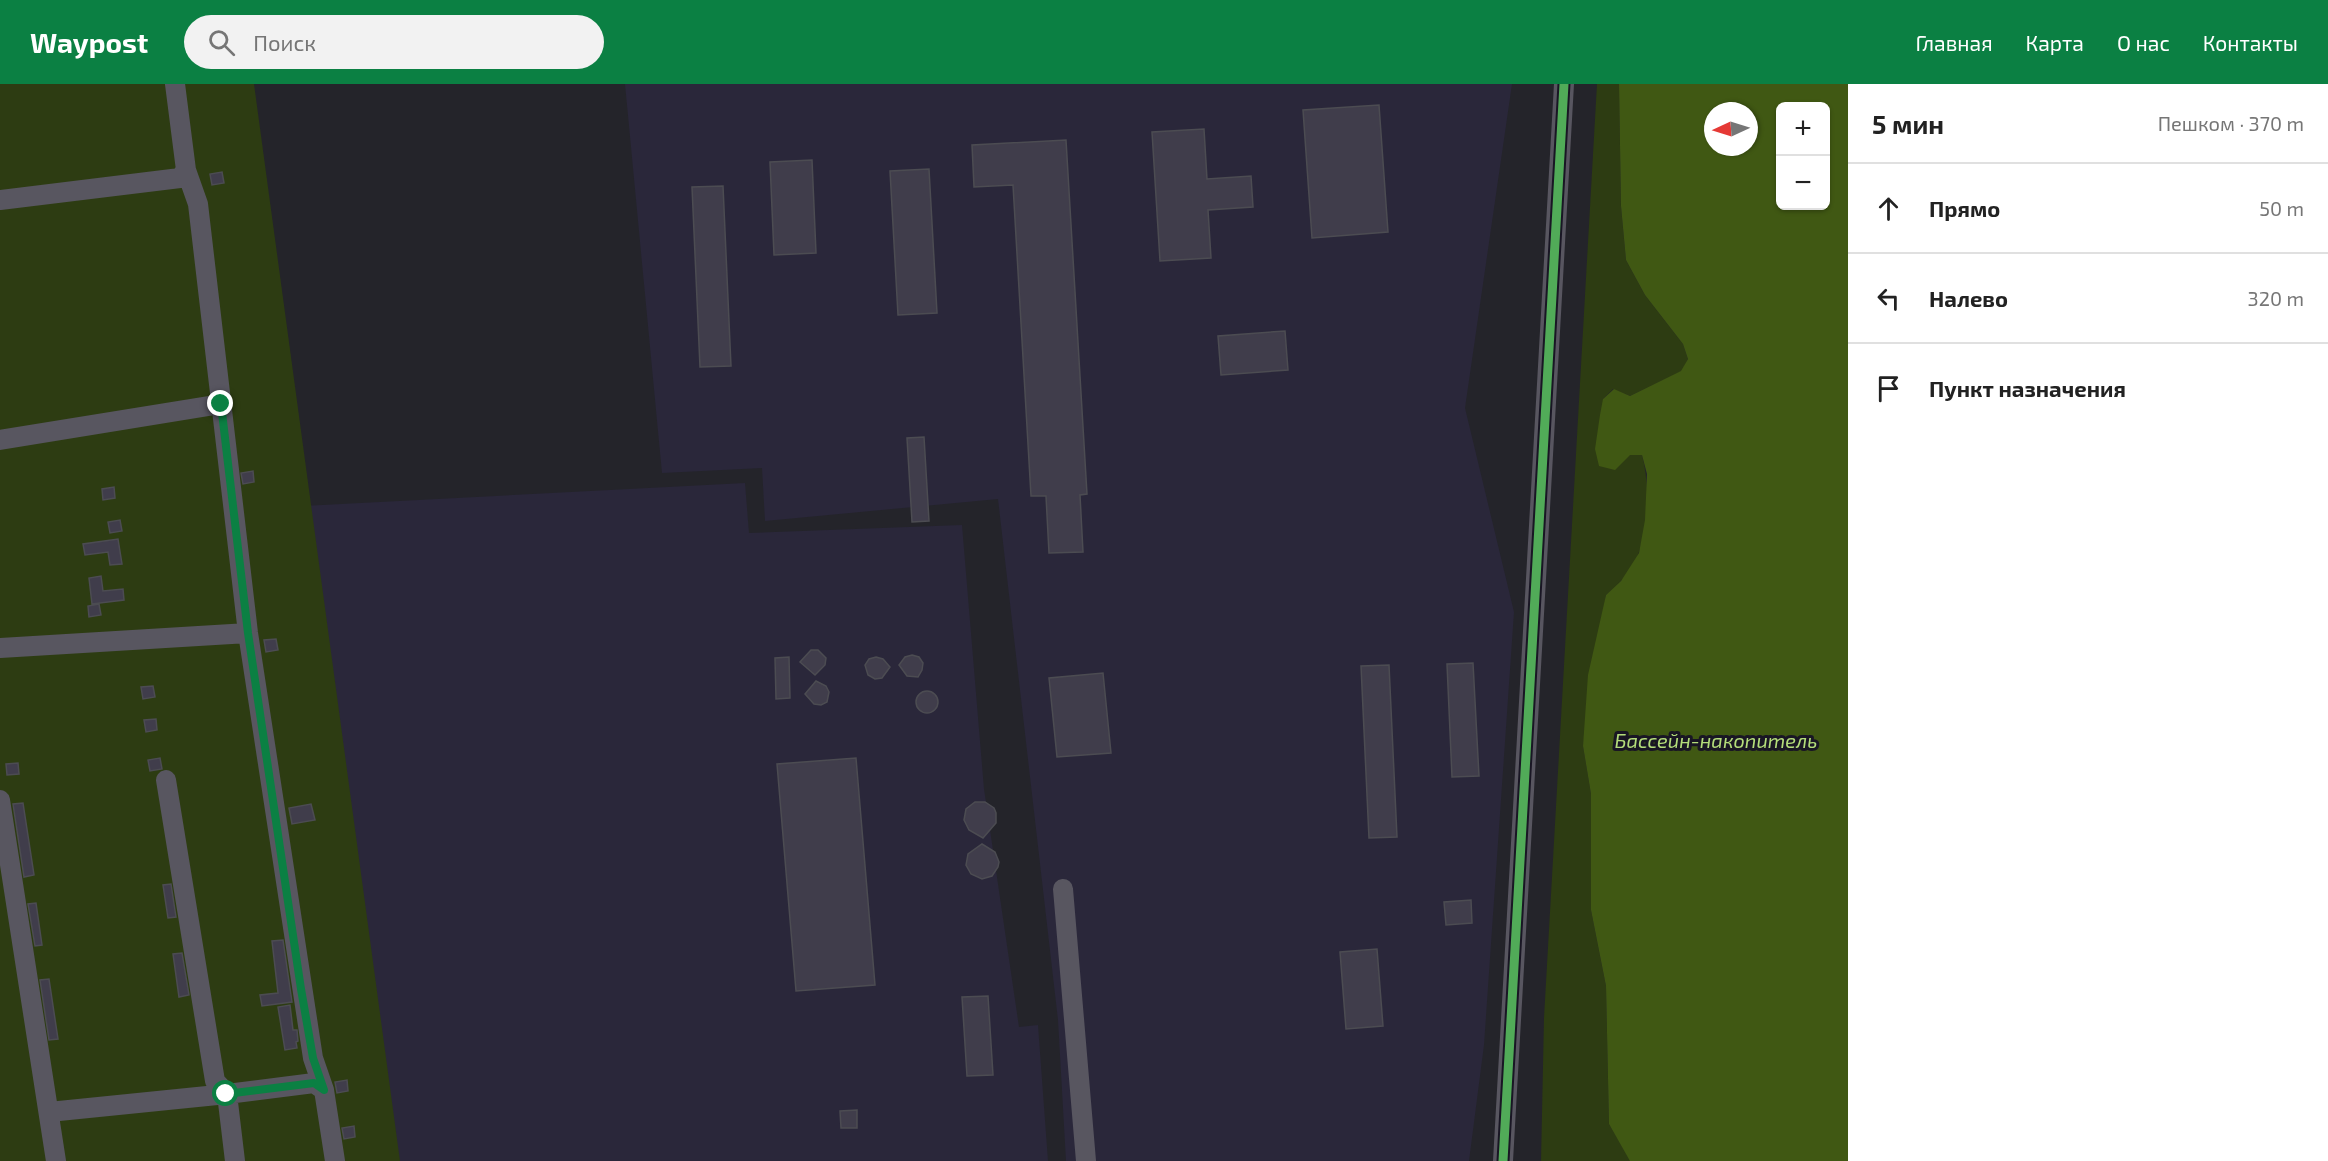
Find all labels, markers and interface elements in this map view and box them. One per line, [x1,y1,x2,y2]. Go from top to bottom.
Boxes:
search box [184,15,604,69]
text: Waypost [30,25,148,59]
icon: search [205,26,238,59]
text: Поиск [253,29,316,55]
text: Главная [1916,30,1993,55]
text: Карта [2026,30,2084,55]
text: О нас [2117,30,2170,55]
text: Контакты [2203,30,2298,55]
north arrow [1704,102,1758,156]
map controls [1776,102,1830,210]
button: + [1776,102,1830,156]
text: 5 мин [1872,108,1944,139]
text: Пешком · 370 m [2158,111,2304,135]
button: − [1776,156,1830,210]
icon: ahead [1872,192,1905,225]
text: Прямо [1929,195,2000,221]
text: 50 m [2259,196,2304,220]
icon: left [1872,282,1905,315]
text: Налево [1929,285,2008,311]
text: 320 m [2248,286,2304,310]
icon: arrive [1872,372,1905,405]
text: Пункт назначения [1929,375,2126,401]
route end [207,390,233,416]
water label: Бассейн-накопитель [1615,728,1817,752]
route start [212,1080,238,1106]

